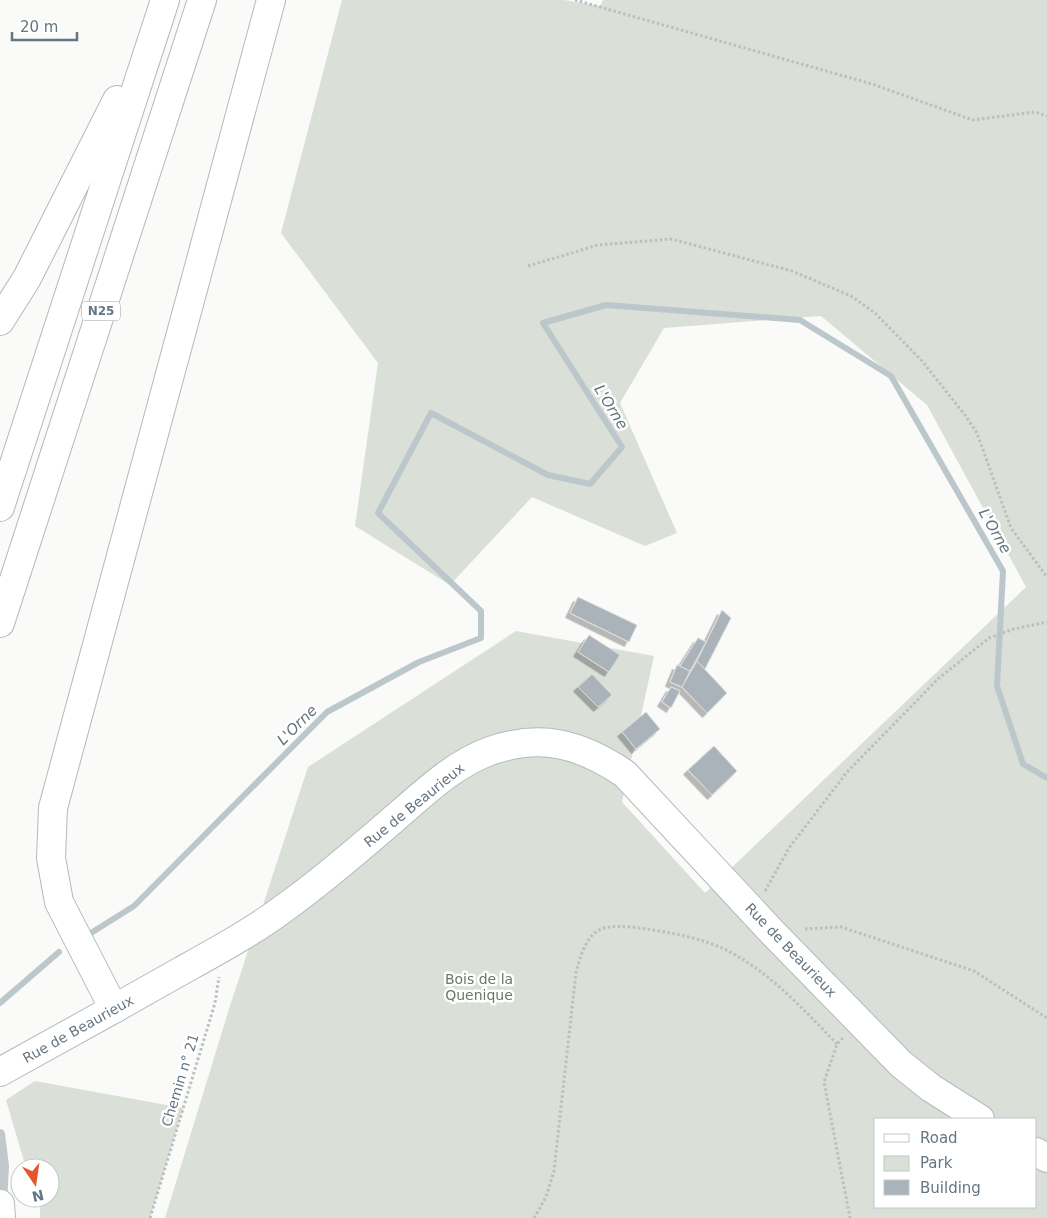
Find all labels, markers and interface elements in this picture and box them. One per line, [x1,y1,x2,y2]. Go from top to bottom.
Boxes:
scale bar [12,10,78,42]
text: 20 m [20,18,58,36]
road number: N25 [82,302,120,321]
water label: L'Orne [590,381,632,433]
water label: L'Orne [975,505,1015,557]
water label: L'Orne [273,701,321,749]
street label: Rue de Beaurieux [361,760,467,850]
street label: Rue de Beaurieux [742,900,840,1000]
park label: Bois de la Quenique [445,971,513,1003]
street label: Rue de Beaurieux [20,992,136,1066]
street label: Chemin n° 21 [158,1032,202,1128]
legend [874,1118,1037,1208]
text: Road [920,1129,958,1147]
text: Park [920,1154,953,1172]
north arrow [10,1158,60,1208]
text: Building [920,1179,981,1197]
text: N [30,1187,45,1205]

